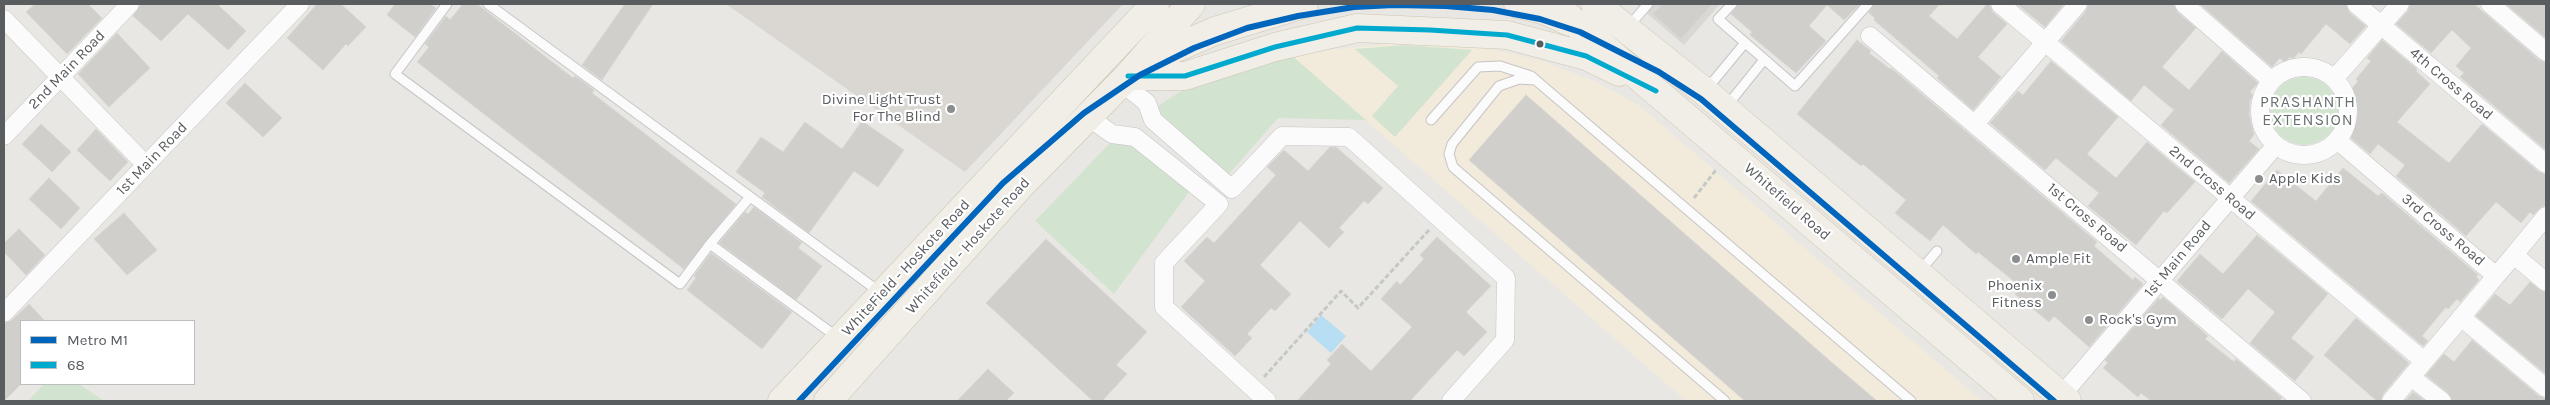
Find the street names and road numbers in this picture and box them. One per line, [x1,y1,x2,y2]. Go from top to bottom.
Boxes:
street label: 2nd Main Road [25,27,109,113]
street label: 4th Cross Road [2406,44,2496,124]
street label: 1st Main Road [113,119,191,199]
street label: 2nd Cross Road [2165,142,2259,224]
street label: Whitefield Road [1740,160,1834,244]
street label: Whitefield - Hoskote Road [902,174,1034,318]
street label: 1st Cross Road [2043,179,2131,257]
street label: 3rd Cross Road [2398,190,2488,270]
street label: WhiteField - Hoskote Road [838,196,974,340]
street label: 1st Main Road [2141,217,2215,301]

